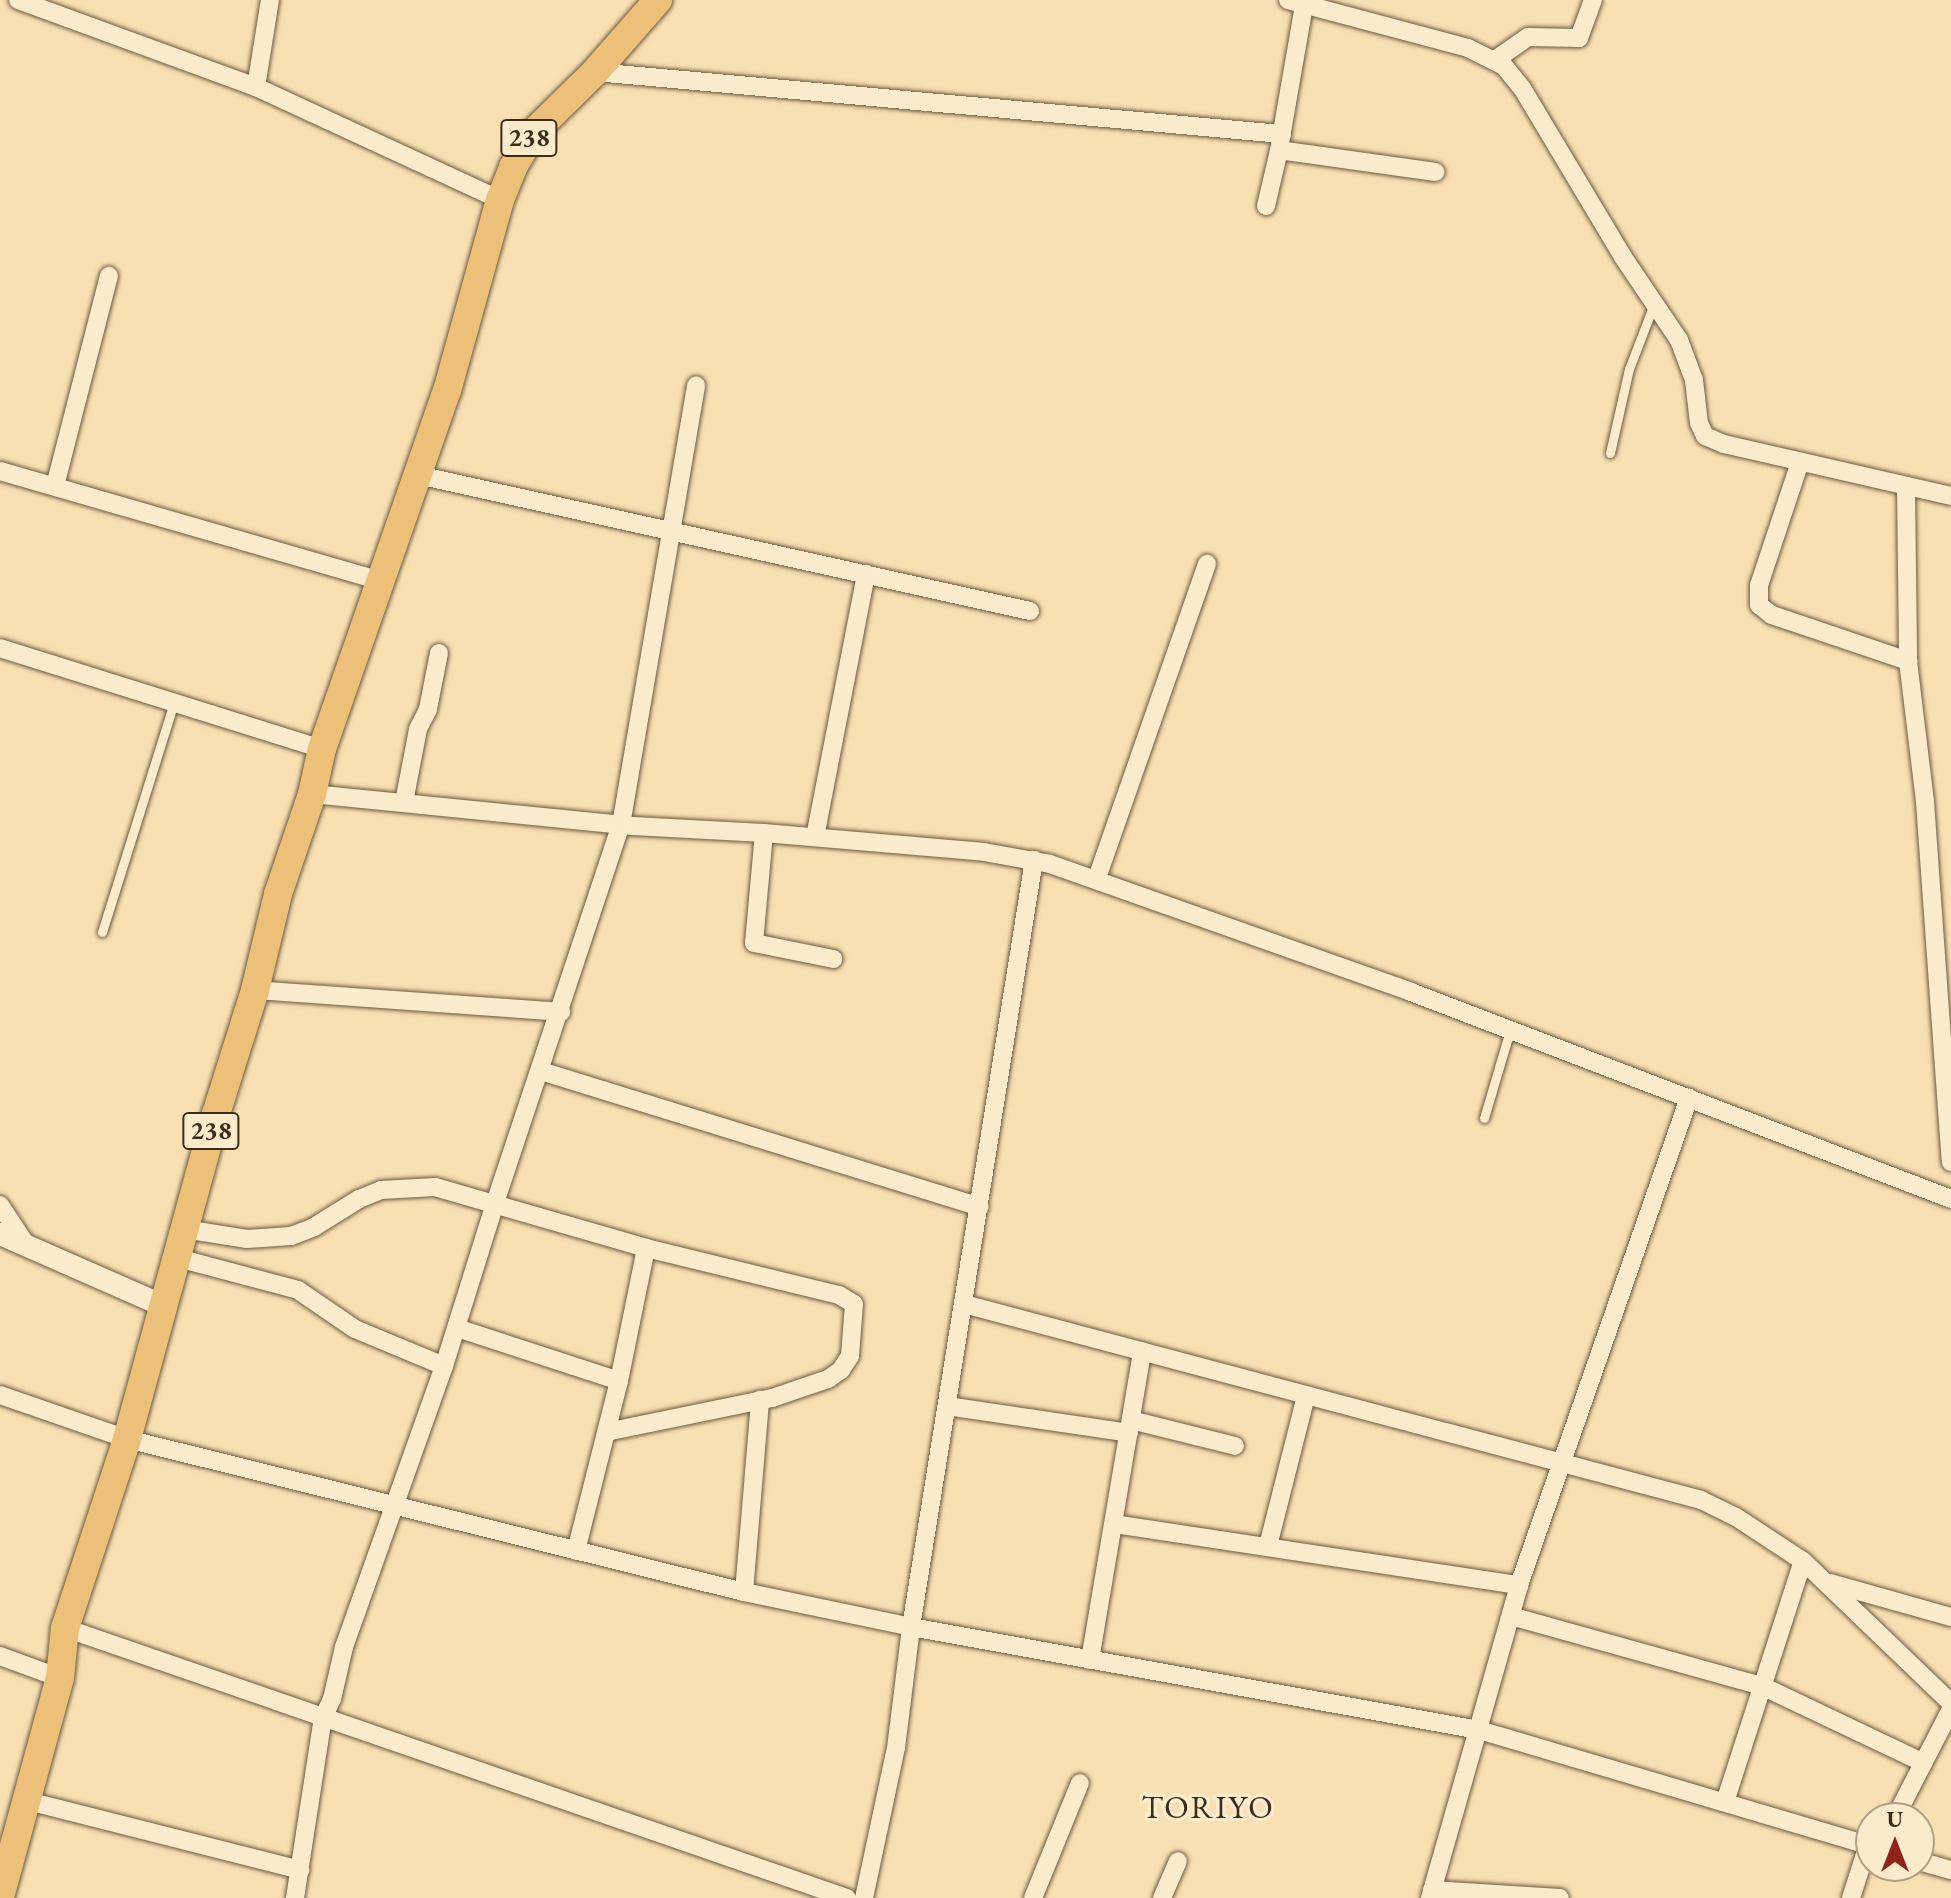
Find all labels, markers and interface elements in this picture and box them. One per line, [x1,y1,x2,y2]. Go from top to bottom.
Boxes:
road number: 238 [499,116,559,160]
road number: 238 [181,1109,241,1153]
district label: TORIYO [1141,1788,1275,1826]
north arrow [1855,1802,1935,1882]
text: U [1887,1805,1903,1834]

